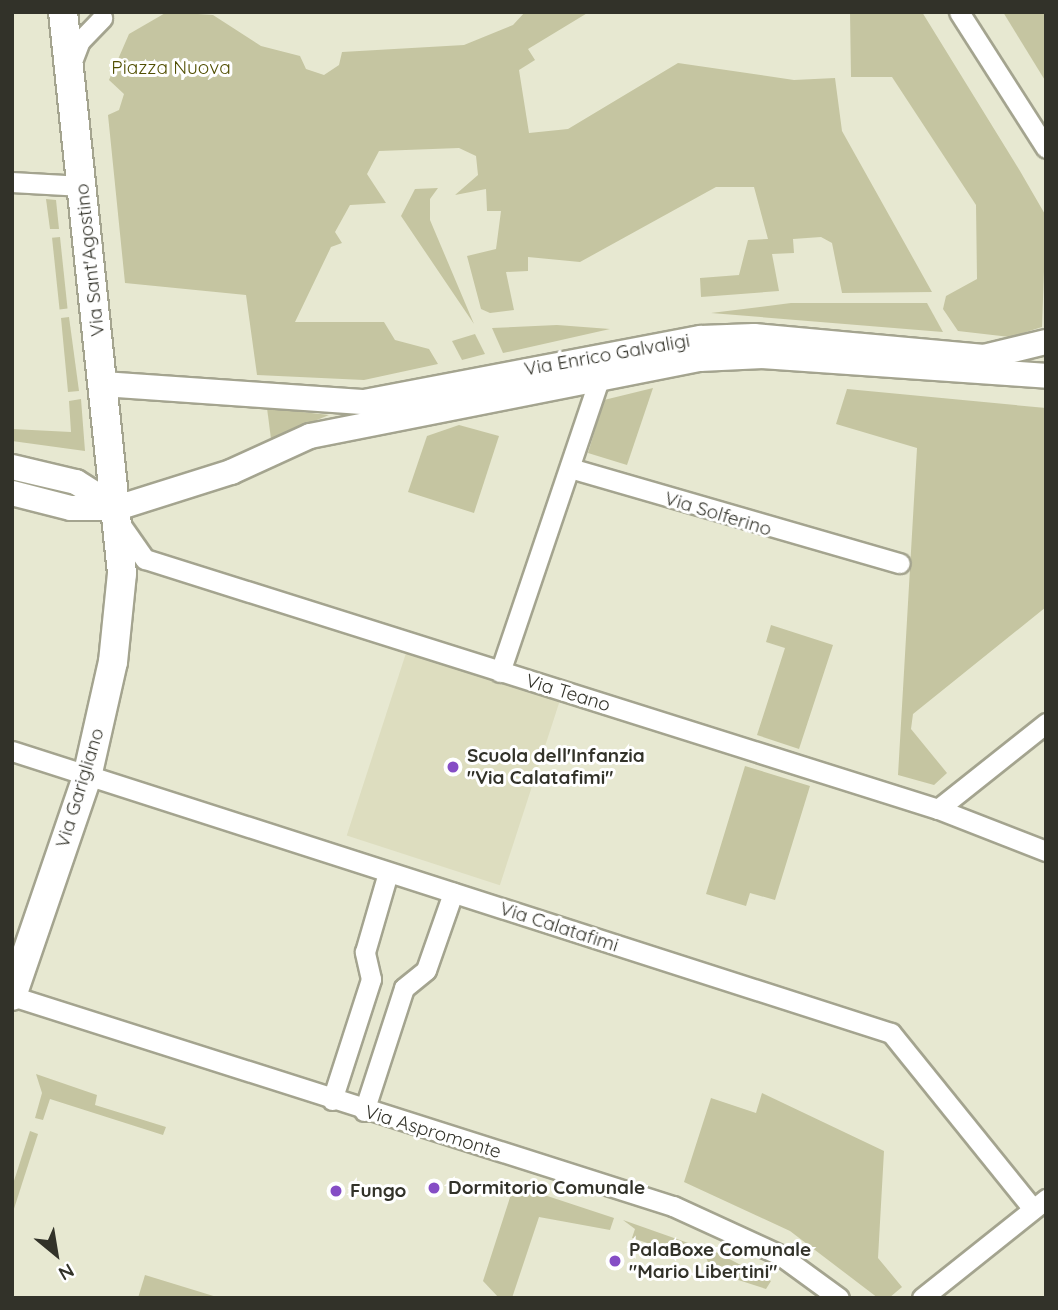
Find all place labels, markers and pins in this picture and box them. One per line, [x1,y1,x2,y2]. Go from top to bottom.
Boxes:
place label: Scuola dell'Infanzia "Via Calatafimi" [467,745,645,789]
marker: Scuola dell'Infanzia "Via Calatafimi" [445,759,461,775]
place label: Dormitorio Comunale [448,1177,645,1199]
place label: Fungo [350,1180,406,1202]
marker: Dormitorio Comunale [426,1180,442,1196]
marker: Fungo [328,1183,344,1199]
place label: PalaBoxe Comunale "Mario Libertini" [629,1239,811,1283]
marker: PalaBoxe Comunale "Mario Libertini" [607,1253,623,1269]

